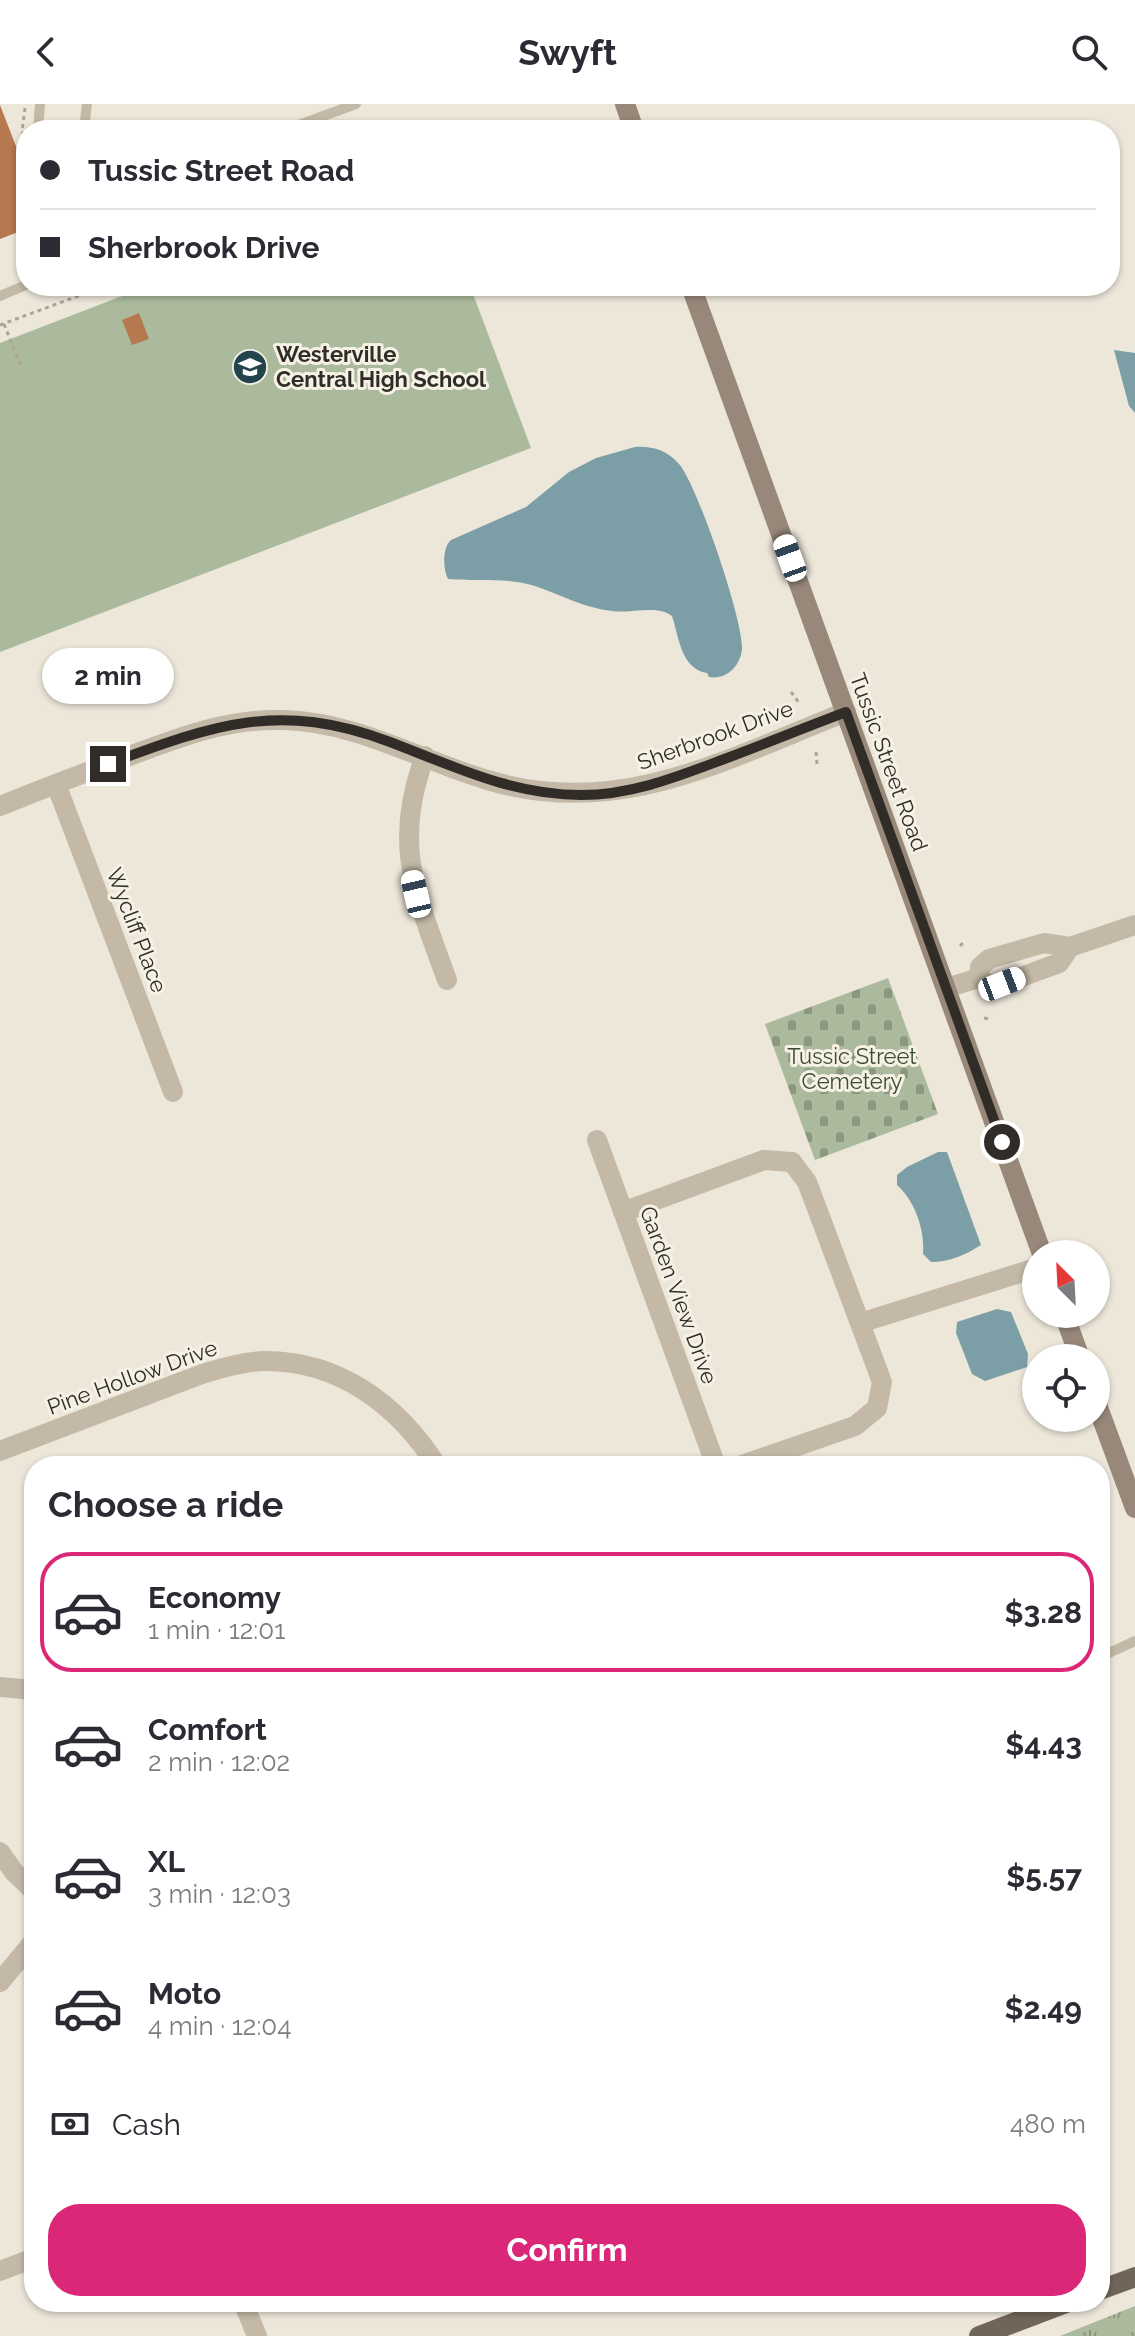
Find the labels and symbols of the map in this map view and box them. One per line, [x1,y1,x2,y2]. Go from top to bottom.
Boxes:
place label: Westerville Central High School [276,341,487,392]
school or university icon: Westerville Central High School [231,348,269,386]
car [771,531,809,585]
callout: 2 min [42,648,174,704]
street label: Tussic Street Road [845,669,933,855]
street label: Sherbrook Drive [634,695,796,775]
route end [90,746,126,782]
street label: Wycliff Place [101,864,173,996]
car [399,868,433,920]
car [975,964,1029,1004]
park label: Tussic Street Cemetery [787,1043,917,1094]
route start [984,1124,1020,1160]
street label: Garden View Drive [635,1203,723,1387]
north arrow [1022,1240,1110,1328]
street label: Pine Hollow Drive [43,1334,221,1420]

